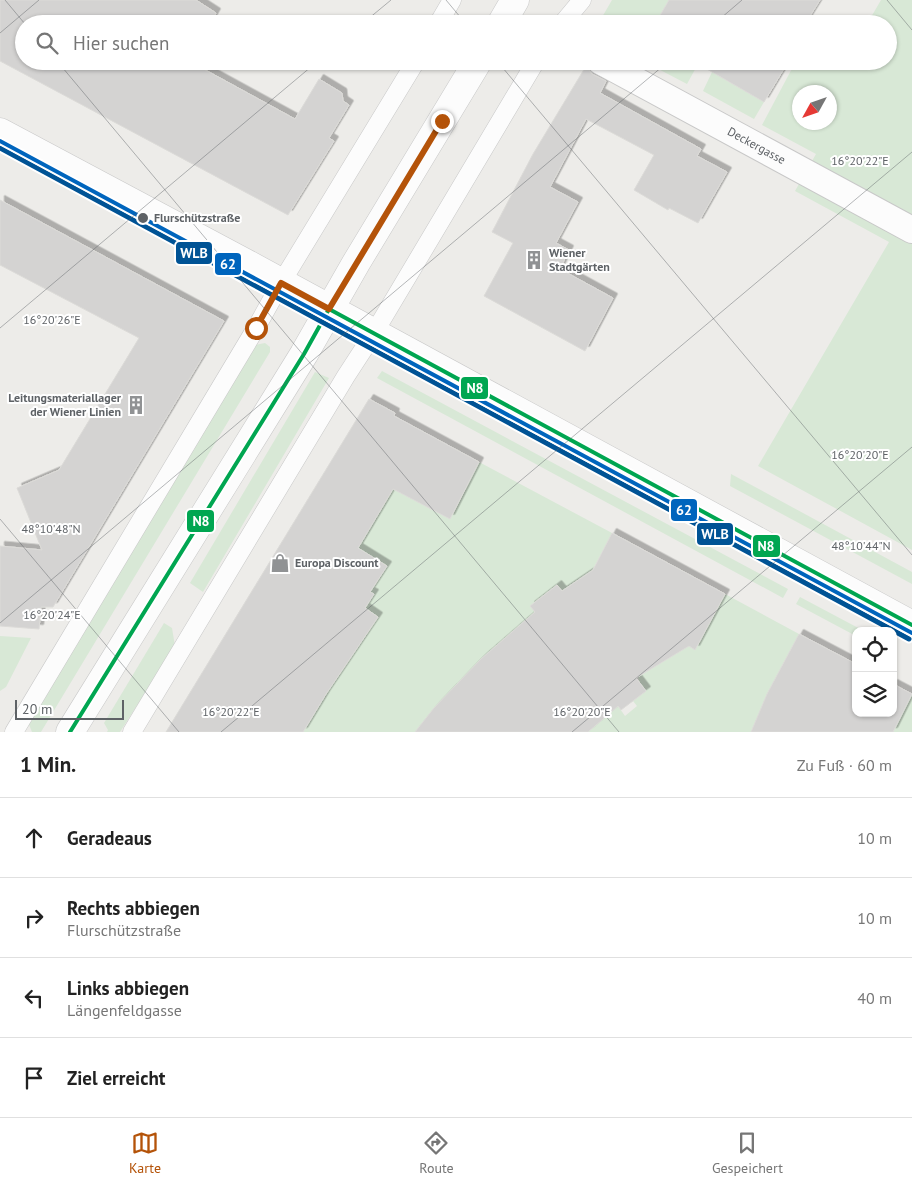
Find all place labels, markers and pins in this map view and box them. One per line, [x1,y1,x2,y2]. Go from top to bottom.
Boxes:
place label: Flurschützstraße [154,210,240,225]
marker: Flurschützstraße [136,211,150,225]
place label: Wiener Stadtgärten [549,245,610,274]
building icon: Wiener Stadtgärten [523,249,545,271]
place label: Leitungsmateriallager der Wiener Linien [8,390,122,419]
building icon: Leitungsmateriallager der Wiener Linien [125,394,147,416]
shop icon: Europa Discount [269,552,291,574]
place label: Europa Discount [295,555,379,570]

